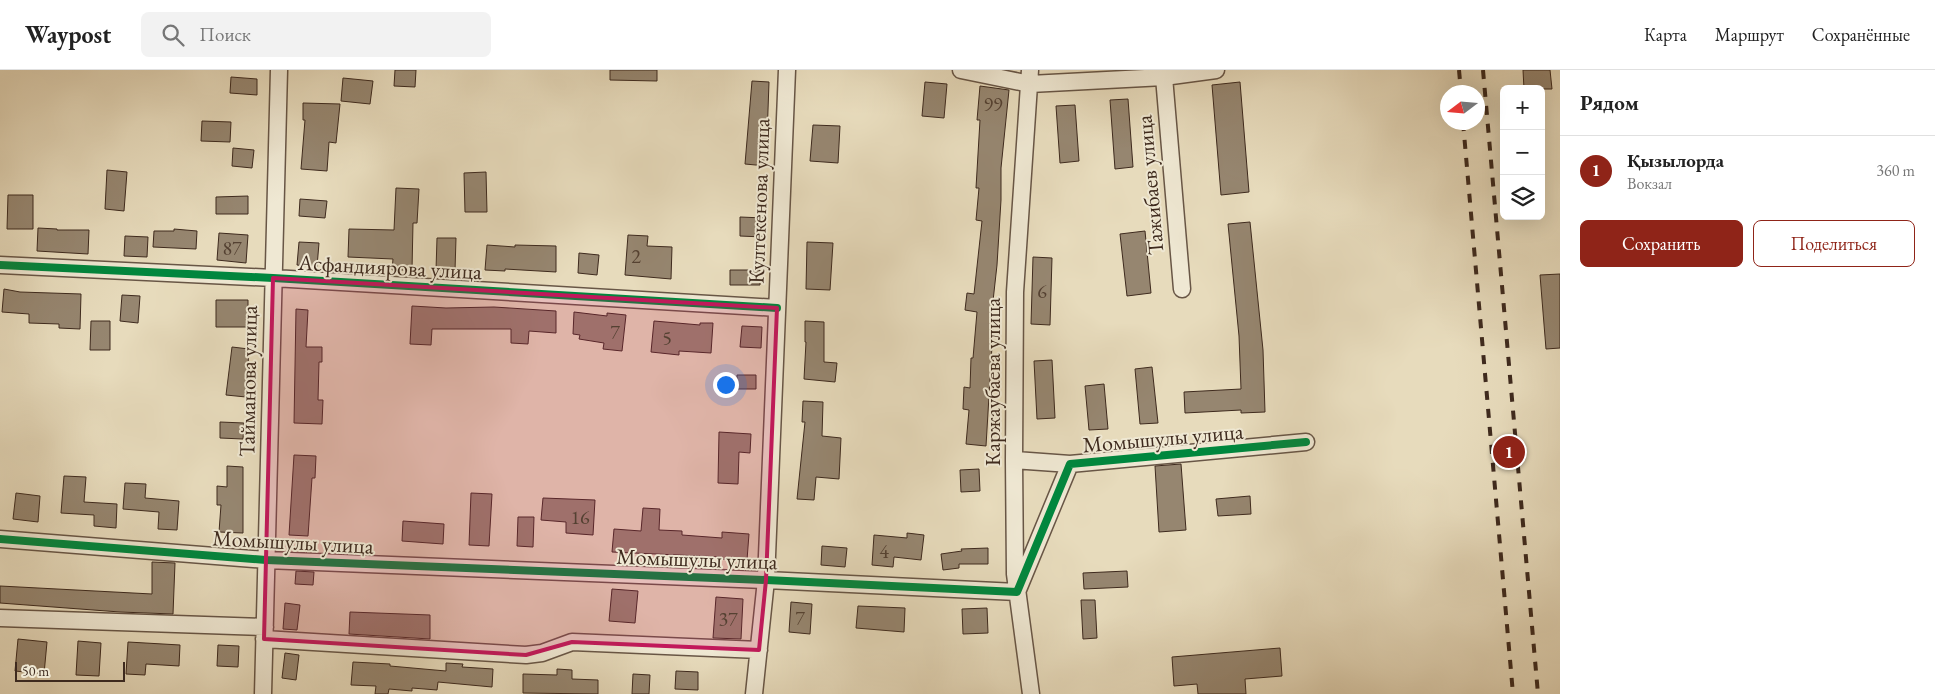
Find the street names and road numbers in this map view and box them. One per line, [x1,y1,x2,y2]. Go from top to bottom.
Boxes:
street label: Тажибаев улица [1129,114,1171,256]
street label: Култекенова улица [742,117,776,284]
street label: Асфандиярова улица [296,248,483,286]
street label: Каржаубаева улица [978,297,1007,466]
street label: Тайманова улица [232,305,264,457]
street label: Момышулы улица [1081,417,1245,459]
street label: Момышулы улица [212,523,375,561]
street label: Момышулы улица [616,542,778,576]

